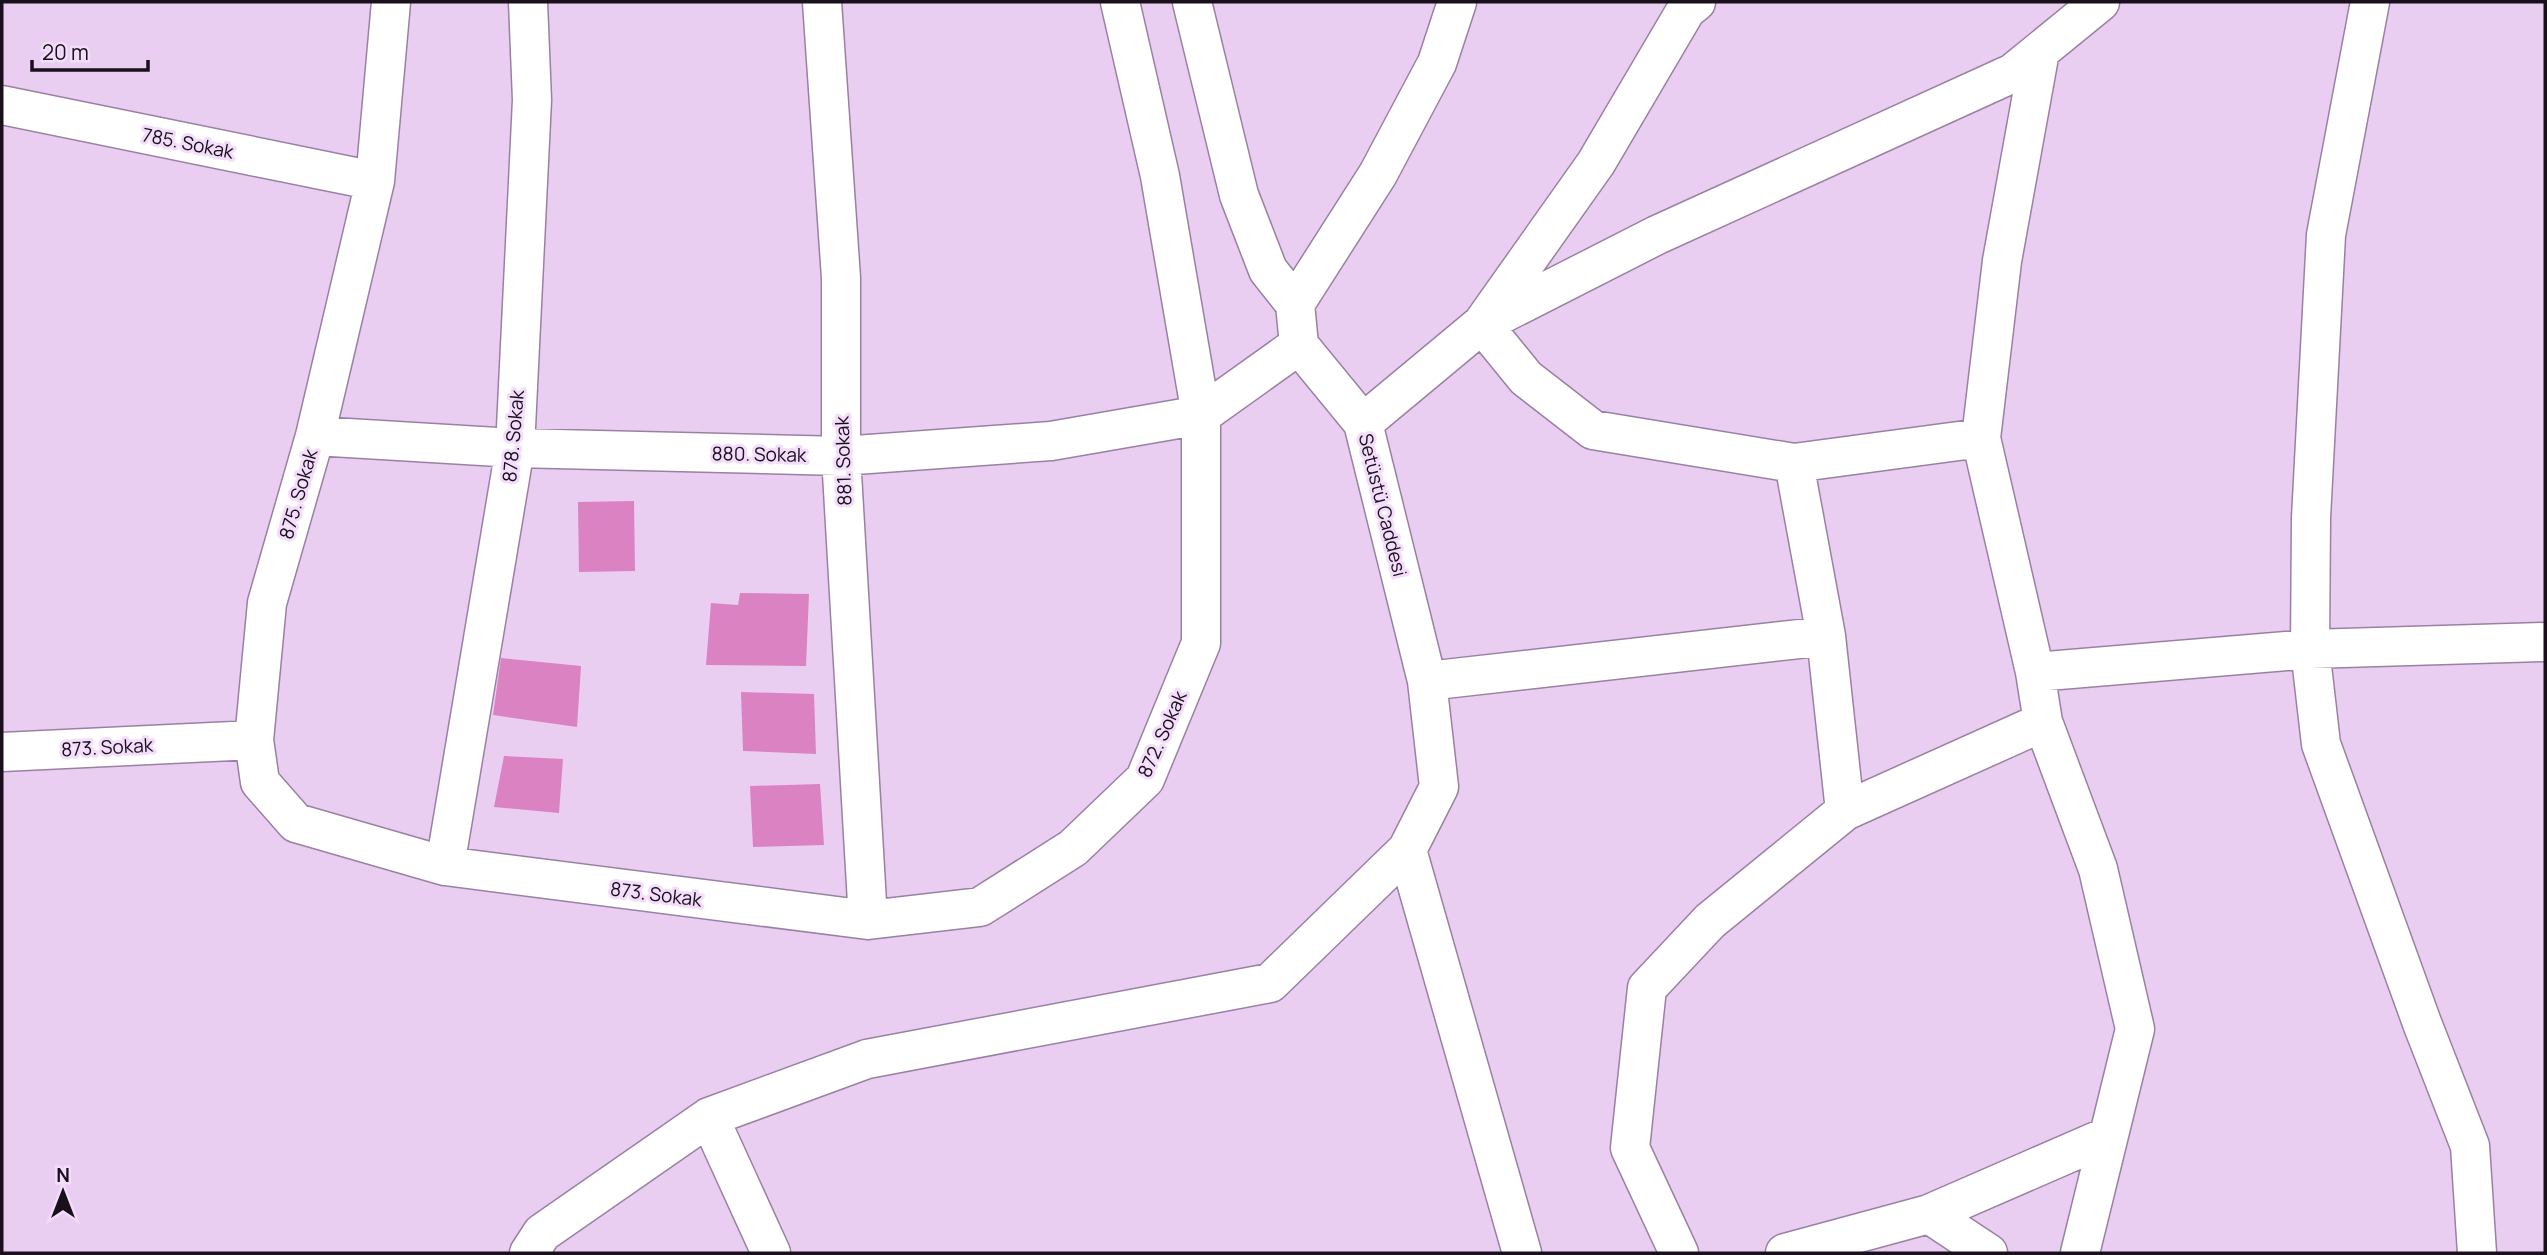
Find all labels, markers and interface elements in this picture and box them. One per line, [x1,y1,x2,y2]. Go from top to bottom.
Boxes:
scale bar [32,28,147,72]
text: 20 m [42,38,89,66]
street label: 785. Sokak [140,121,236,165]
street label: 878. Sokak [496,388,530,483]
street label: 881. Sokak [828,415,858,506]
street label: Setüstü Caddesi [1353,431,1413,579]
street label: 880. Sokak [711,440,807,468]
street label: 875. Sokak [273,445,323,542]
street label: 872. Sokak [1131,686,1193,781]
street label: 873. Sokak [60,732,154,762]
street label: 873. Sokak [609,875,704,913]
north arrow [28,1157,98,1227]
text: N [56,1162,70,1188]

